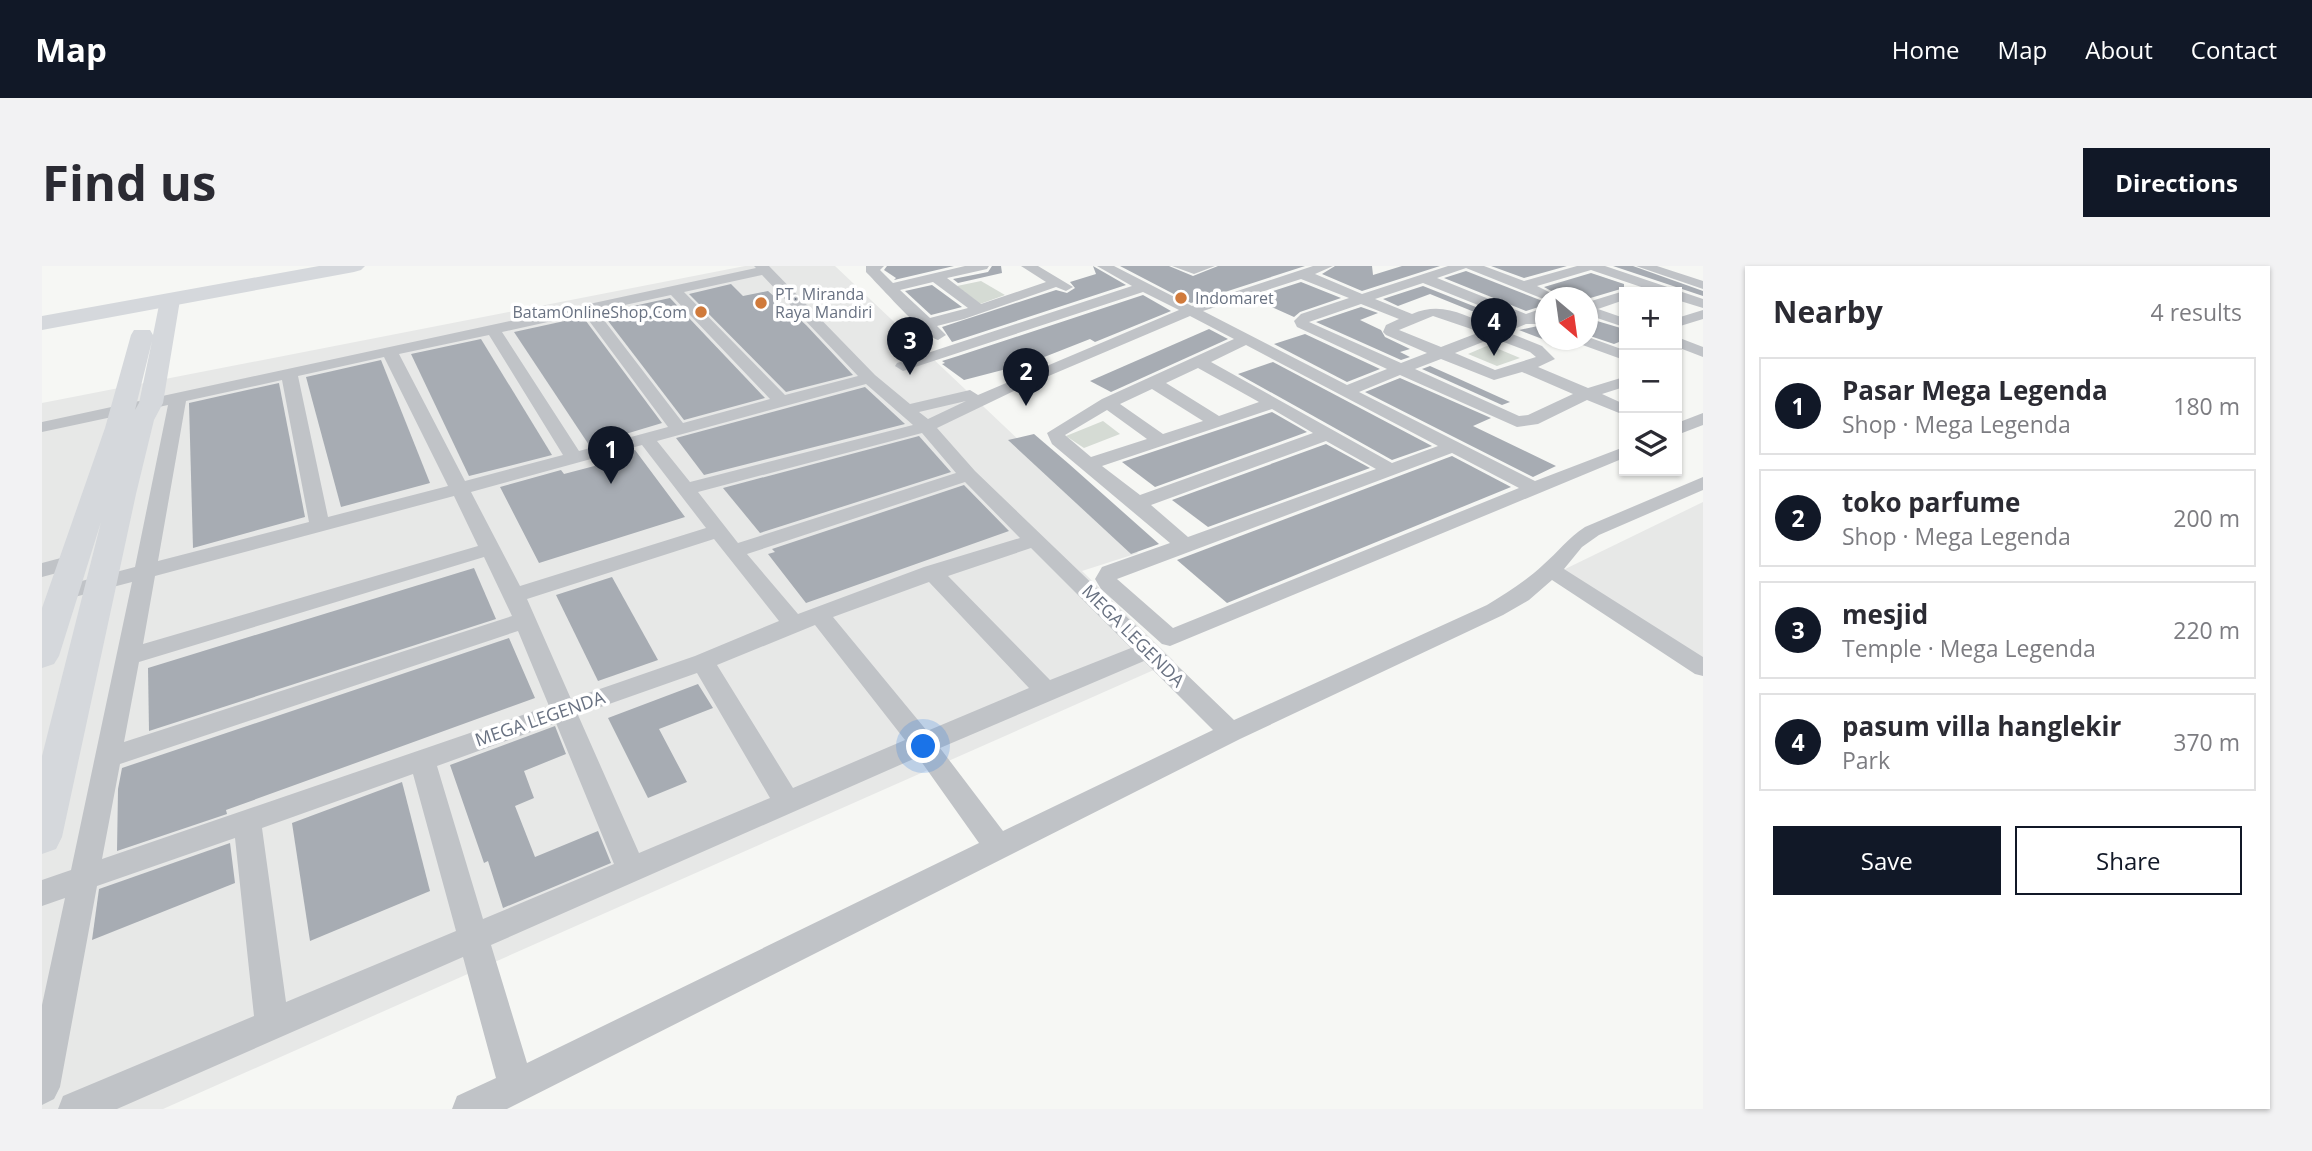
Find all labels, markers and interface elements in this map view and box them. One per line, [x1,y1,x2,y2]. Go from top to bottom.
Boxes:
text: Map [35,27,107,72]
text: Home [1892,33,1960,66]
text: Map [1998,33,2047,66]
text: About [2085,33,2153,66]
text: Contact [2191,33,2277,66]
button: Directions [2083,148,2270,217]
text: Find us [42,149,216,215]
place label: PT. Miranda Raya Mandiri [775,283,872,323]
place label: Indomaret [1195,287,1274,309]
north arrow [1535,287,1598,350]
map controls [1619,287,1682,476]
button: + [1619,287,1682,350]
marker: Indomaret [1173,290,1189,306]
text: Nearby [1773,291,1883,332]
marker: PT. Miranda Raya Mandiri [753,295,769,311]
text: 4 results [2151,296,2242,328]
pin: 4 [1471,298,1517,356]
place label: BatamOnlineShop.Com [513,301,687,323]
marker: BatamOnlineShop.Com [693,304,709,320]
pin: 3 [887,317,933,375]
pin: 2 [1003,348,1049,406]
button: − [1619,350,1682,413]
text: Pasar Mega Legenda [1842,372,2108,408]
text: 1 [1791,390,1805,422]
text: 180 m [2173,390,2240,422]
text: Shop · Mega Legenda [1842,408,2071,440]
button: layers [1619,413,1682,476]
pin: 1 [588,426,634,484]
text: toko parfume [1842,484,2020,520]
text: 2 [1791,502,1805,534]
text: 200 m [2173,502,2240,534]
text: Shop · Mega Legenda [1842,520,2071,552]
street label: MEGA LEGENDA [1077,579,1191,692]
text: mesjid [1842,596,1928,632]
text: 3 [1791,614,1805,646]
text: 220 m [2173,614,2240,646]
text: Temple · Mega Legenda [1842,632,2096,664]
street label: MEGA LEGENDA [472,684,608,752]
text: pasum villa hanglekir [1842,708,2121,744]
text: 4 [1791,726,1805,758]
text: 370 m [2173,726,2240,758]
your location [906,729,940,763]
text: Park [1842,744,1890,776]
button: Save [1773,826,2001,895]
button: Share [2015,826,2242,895]

